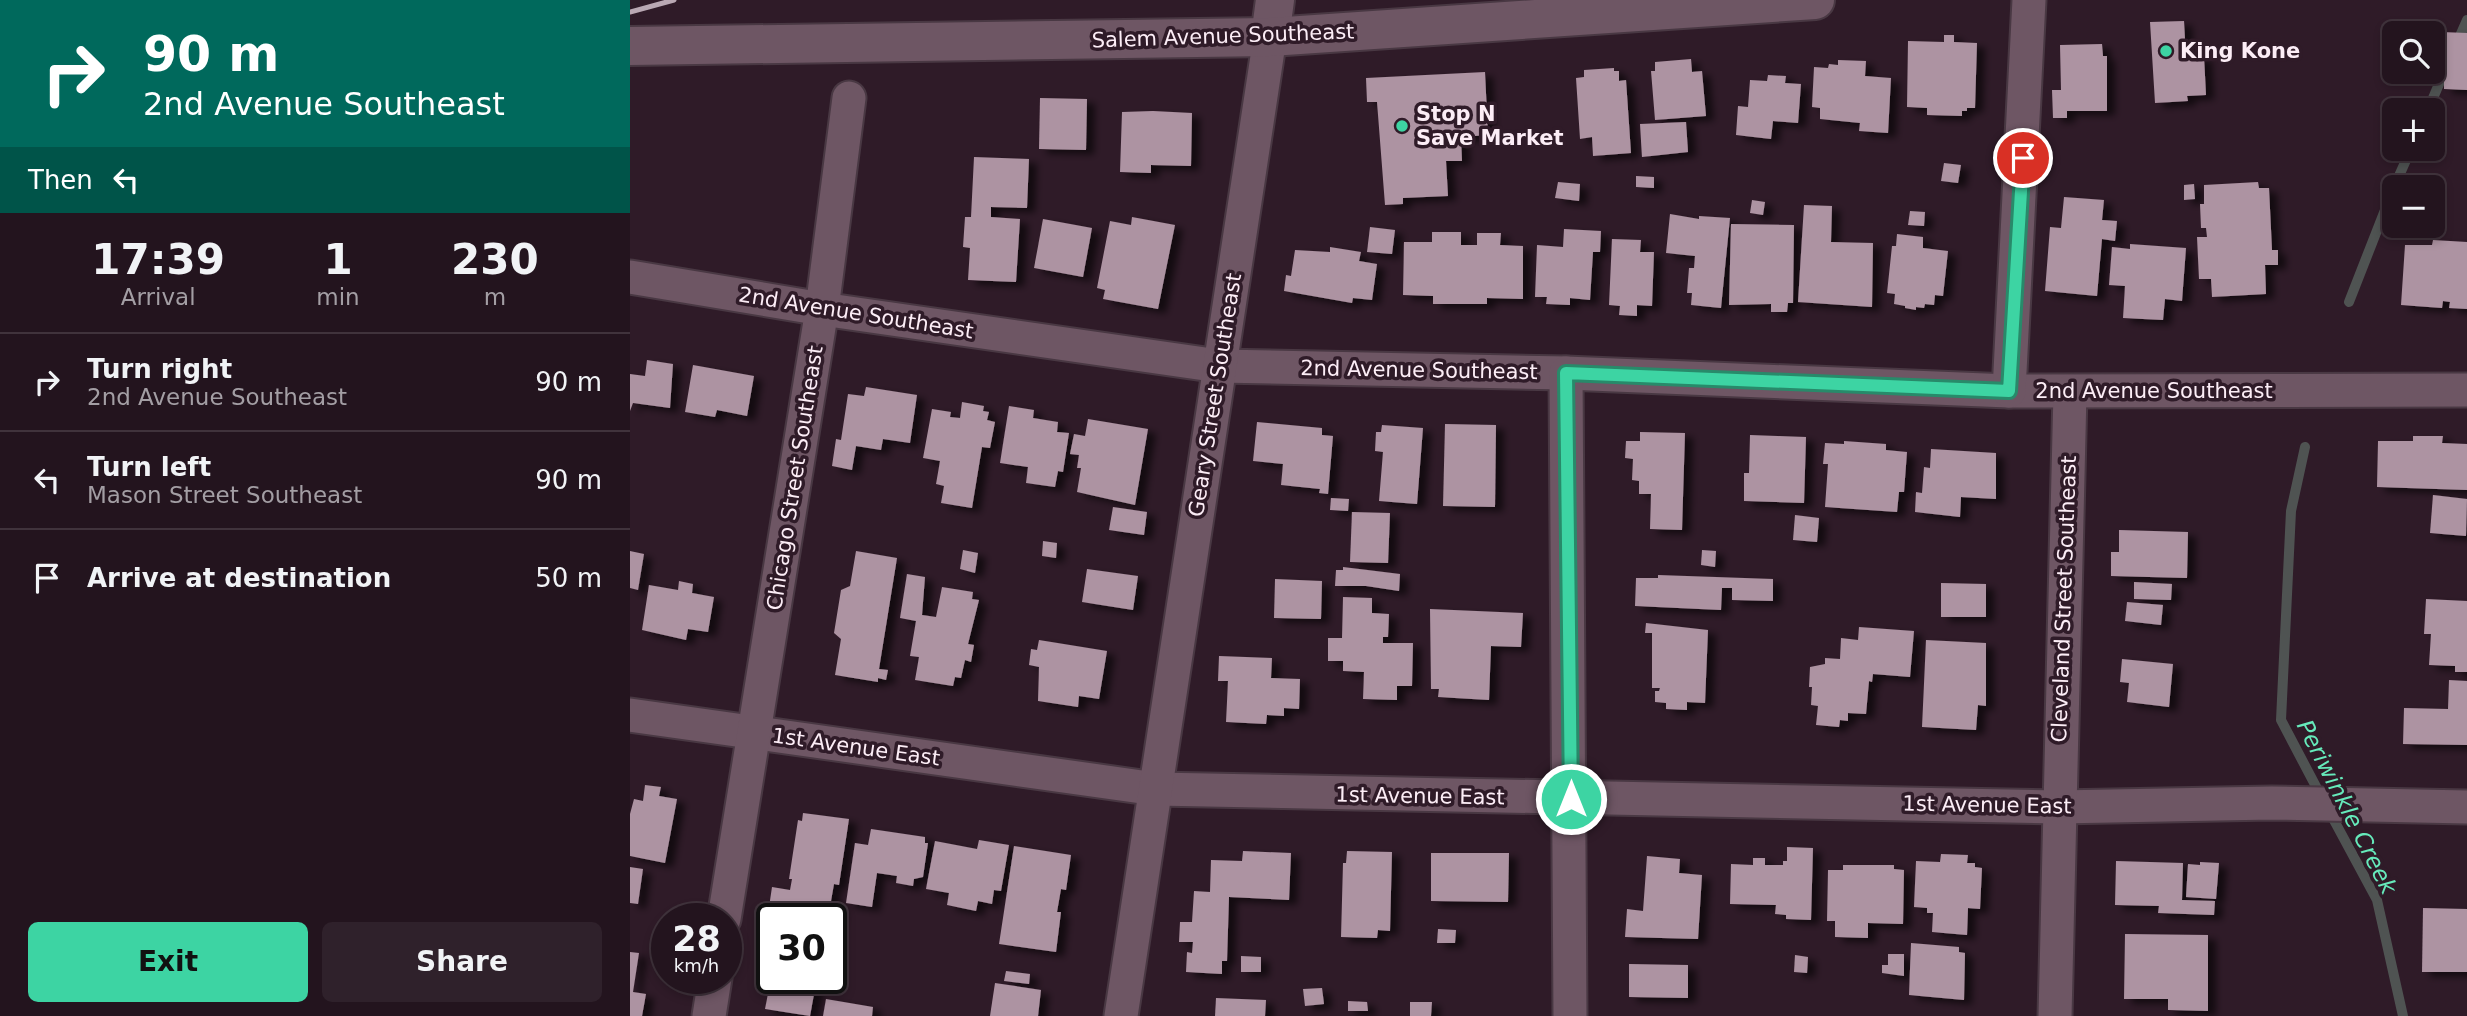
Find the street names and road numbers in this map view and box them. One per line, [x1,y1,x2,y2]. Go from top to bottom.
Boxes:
street label: Salem Avenue Southeast [1091,19,1355,53]
street label: Geary Street Southeast [1184,271,1246,519]
street label: 2nd Avenue Southeast [737,283,975,343]
street label: Chicago Street Southeast [762,344,828,612]
street label: 2nd Avenue Southeast [1300,356,1538,384]
street label: 2nd Avenue Southeast [2035,379,2273,403]
street label: Cleveland Street Southeast [2047,455,2081,743]
street label: 1st Avenue East [771,723,941,771]
street label: 1st Avenue East [1335,783,1505,809]
street label: 1st Avenue East [1902,792,2072,818]

